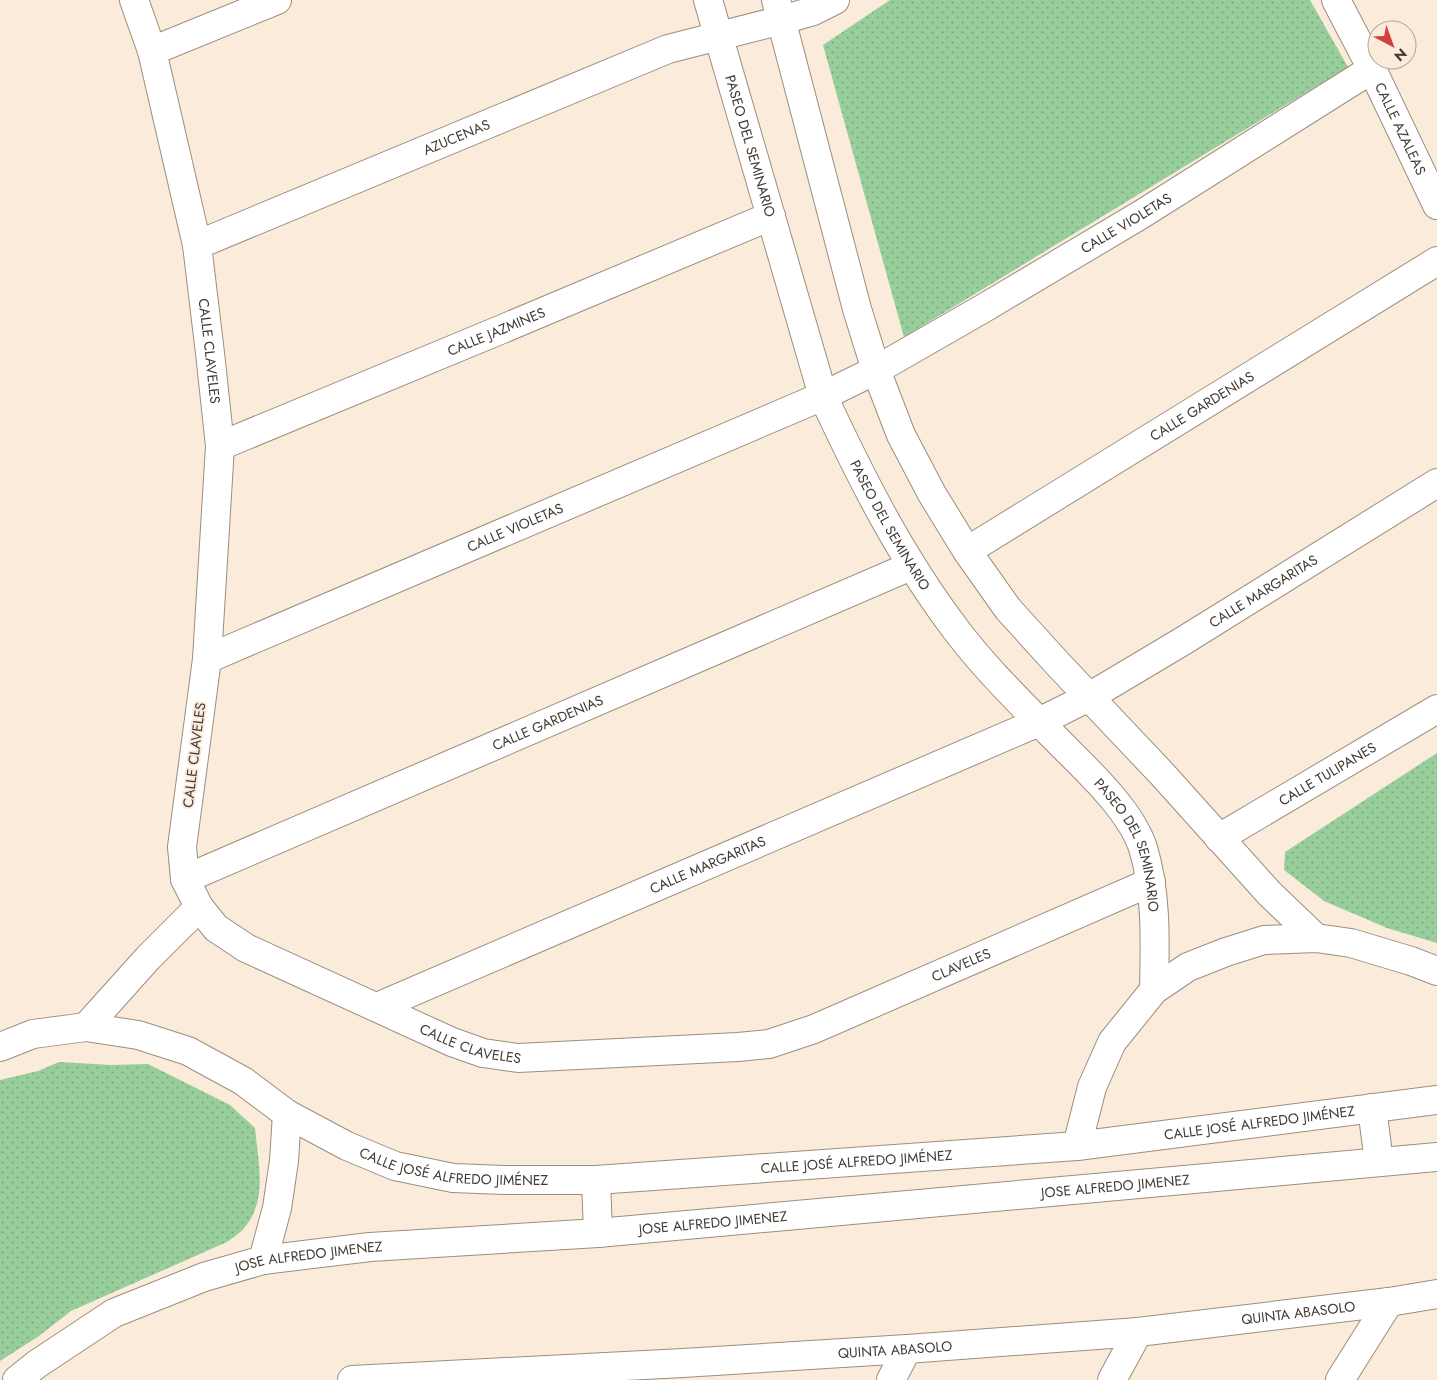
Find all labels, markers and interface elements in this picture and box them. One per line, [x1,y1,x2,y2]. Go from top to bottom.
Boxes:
north arrow [1367,20,1417,70]
text: N [1390,44,1411,66]
street label: PASEO DEL SEMINARIO [720,73,780,219]
street label: CALLE AZALEAS [1370,79,1431,179]
street label: AZUCENAS [420,114,493,160]
street label: CALLE VIOLETAS [1077,188,1176,258]
street label: CALLE CLAVELES [193,297,225,405]
street label: CALLE JAZMINES [444,302,549,361]
street label: CALLE GARDENIAS [1146,366,1258,446]
street label: PASEO DEL SEMINARIO [845,457,935,594]
street label: CALLE VIOLETAS [464,498,567,557]
street label: CALLE MARGARITAS [1205,549,1322,632]
street label: CALLE GARDENIAS [489,690,607,755]
street label: CALLE CLAVELES [178,701,210,809]
street label: CALLE TULIPANES [1275,737,1380,811]
street label: PASEO DEL SEMINARIO [1090,774,1164,913]
street label: CALLE MARGARITAS [646,831,769,898]
street label: CLAVELES [928,943,994,987]
street label: CALLE CLAVELES [416,1019,523,1068]
street label: CALLE JOSÉ ALFREDO JIMÉNEZ [1163,1101,1356,1145]
street label: CALLE JOSÉ ALFREDO JIMÉNEZ [356,1142,548,1190]
street label: CALLE JOSÉ ALFREDO JIMÉNEZ [760,1145,953,1178]
street label: JOSE ALFREDO JIMENEZ [1038,1169,1191,1203]
street label: JOSE ALFREDO JIMENEZ [636,1206,788,1239]
street label: JOSE ALFREDO JIMENEZ [231,1236,383,1278]
street label: QUINTA ABASOLO [1240,1296,1356,1330]
street label: QUINTA ABASOLO [837,1336,953,1363]

